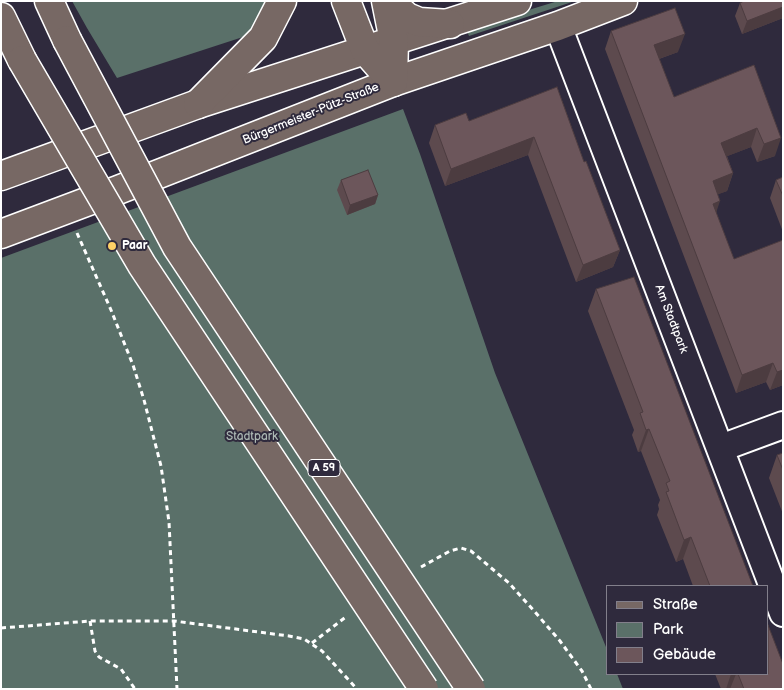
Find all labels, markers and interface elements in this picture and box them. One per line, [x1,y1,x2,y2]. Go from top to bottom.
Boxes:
street label: Bürgermeister-Pütz-Straße [241,80,381,148]
place label: Paar [122,239,148,253]
marker: Paar [106,240,118,252]
street label: Am Stadtpark [651,283,691,355]
park label: Stadtpark [226,430,278,444]
road number: A 59 [308,459,340,476]
legend [606,585,769,675]
text: Straße [653,595,698,614]
text: Park [653,620,683,639]
text: Gebäude [653,645,716,664]

